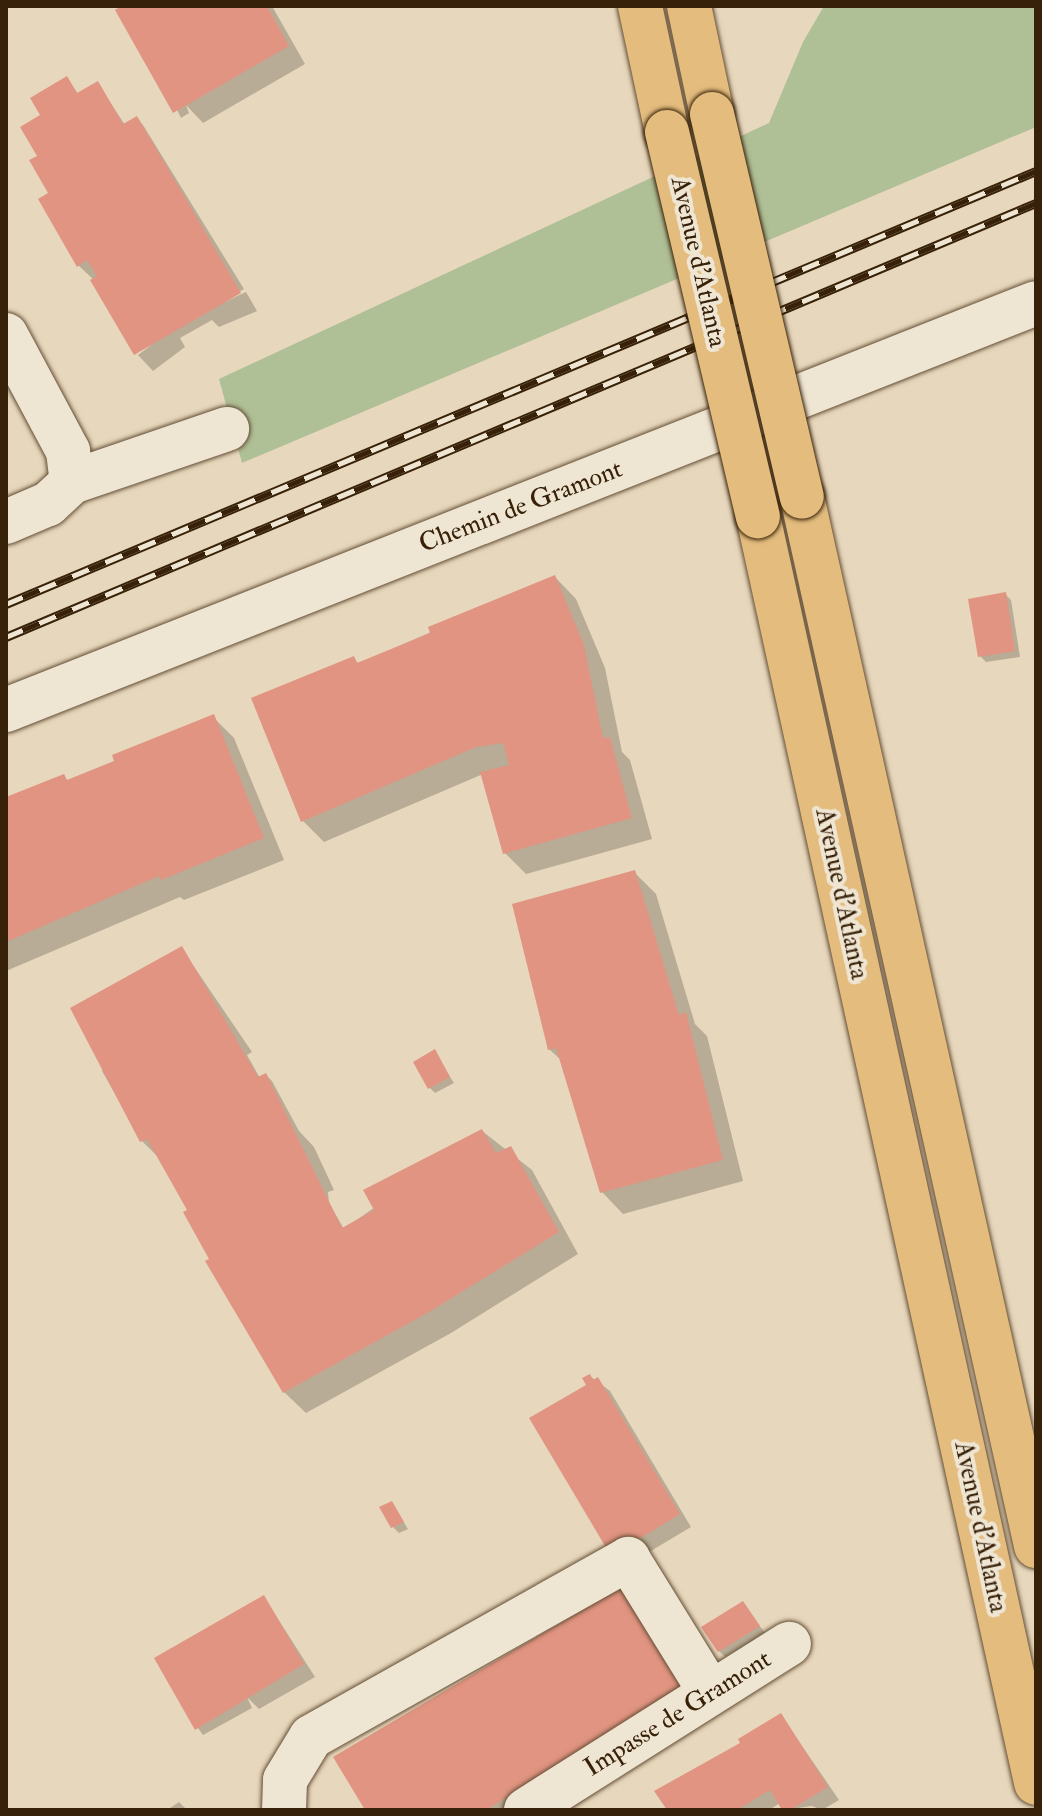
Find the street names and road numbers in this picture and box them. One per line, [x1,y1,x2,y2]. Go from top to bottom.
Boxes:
street label: Avenue d'Atlanta [663,174,733,350]
street label: Chemin de Gramont [415,454,627,560]
street label: Avenue d'Atlanta [808,806,874,982]
street label: Avenue d'Atlanta [947,1439,1013,1615]
street label: Impasse de Gramont [579,1644,777,1784]

